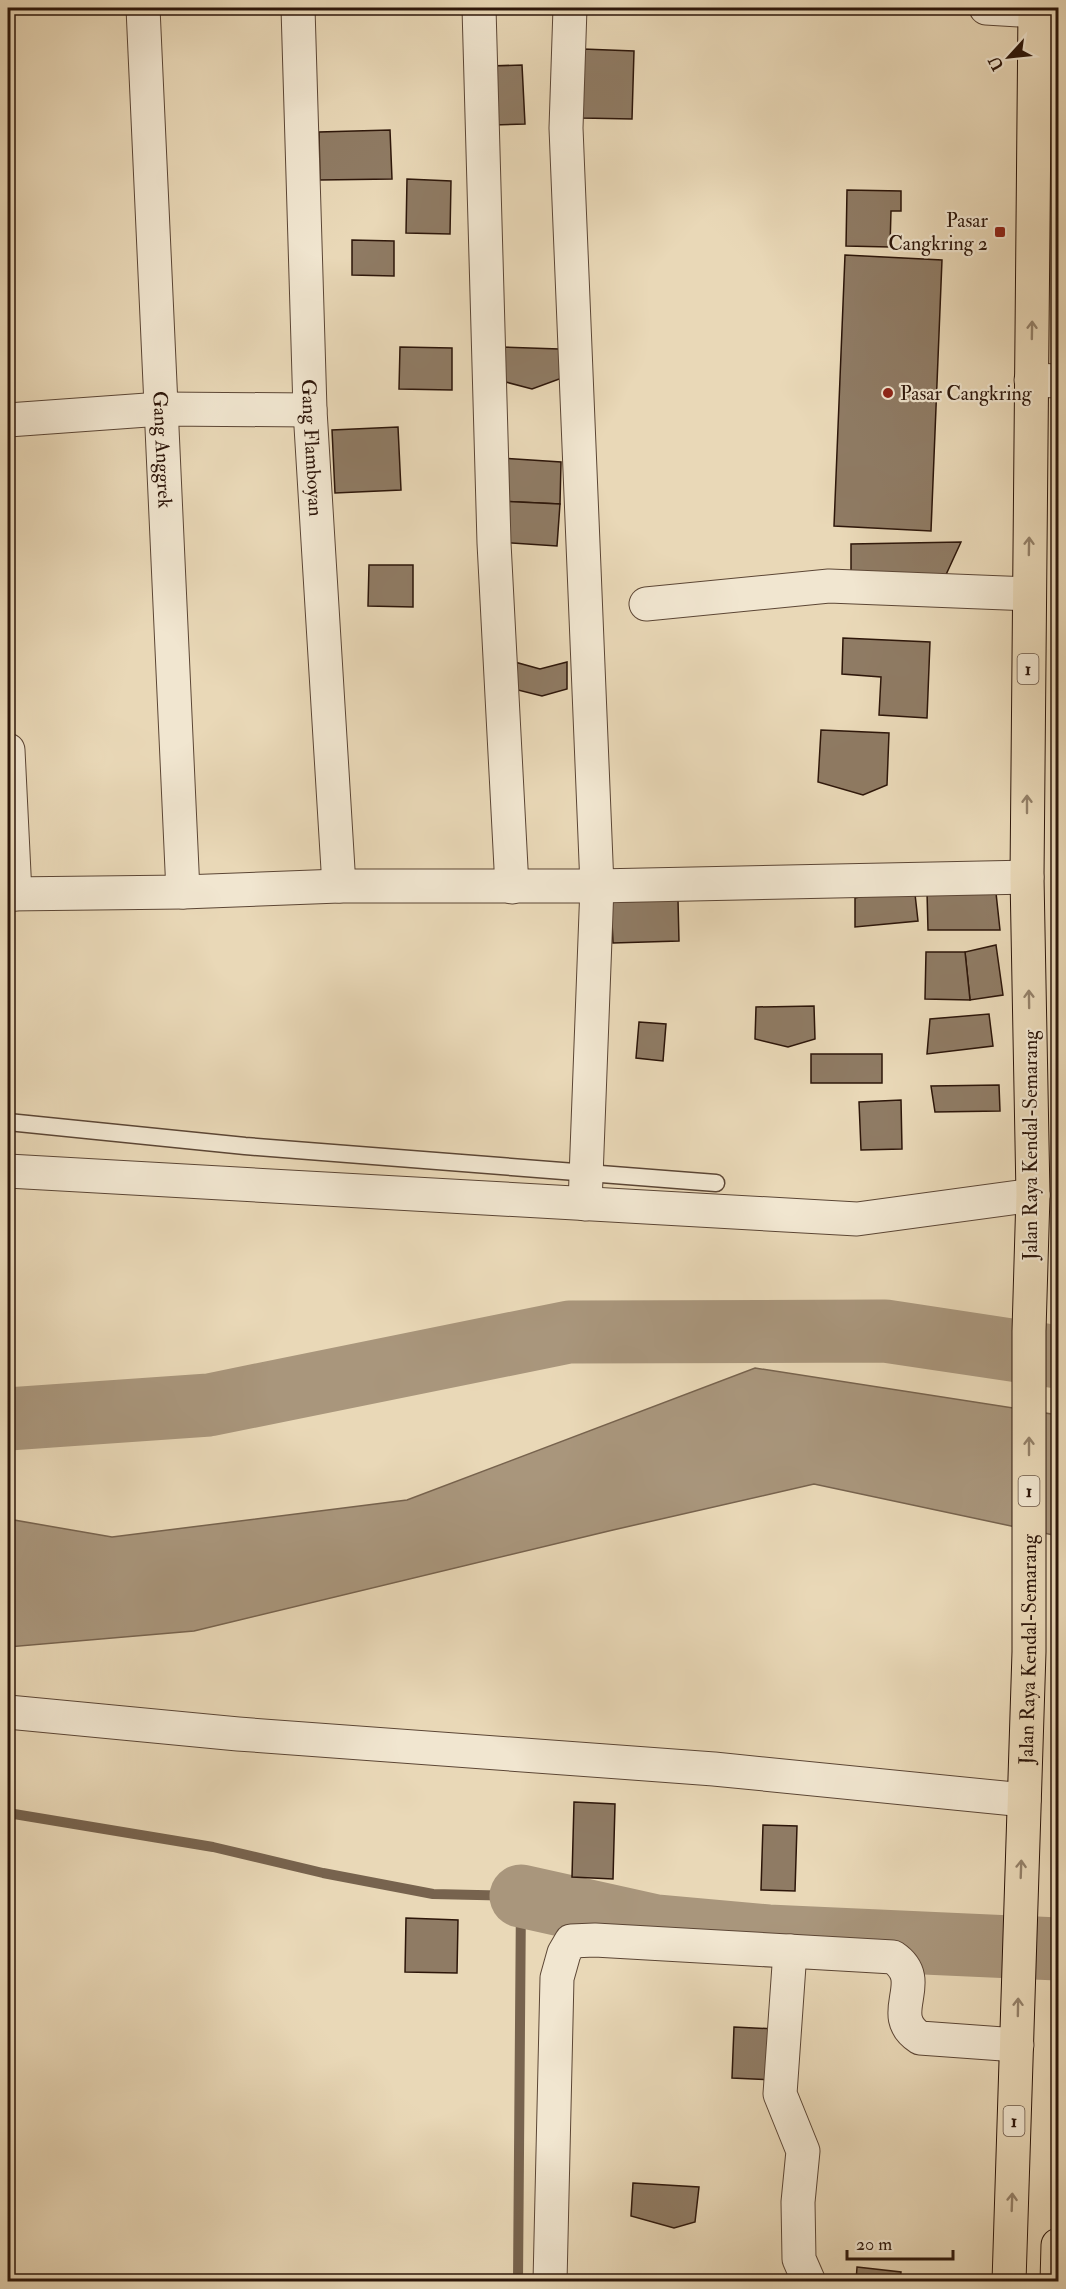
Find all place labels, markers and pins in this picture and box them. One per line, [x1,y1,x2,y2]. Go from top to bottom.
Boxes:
place label: Pasar Cangkring 2 [888,208,989,256]
marker: Pasar Cangkring 2 [993,225,1007,239]
place label: Pasar Cangkring [900,381,1033,406]
marker: Pasar Cangkring [881,386,895,400]

